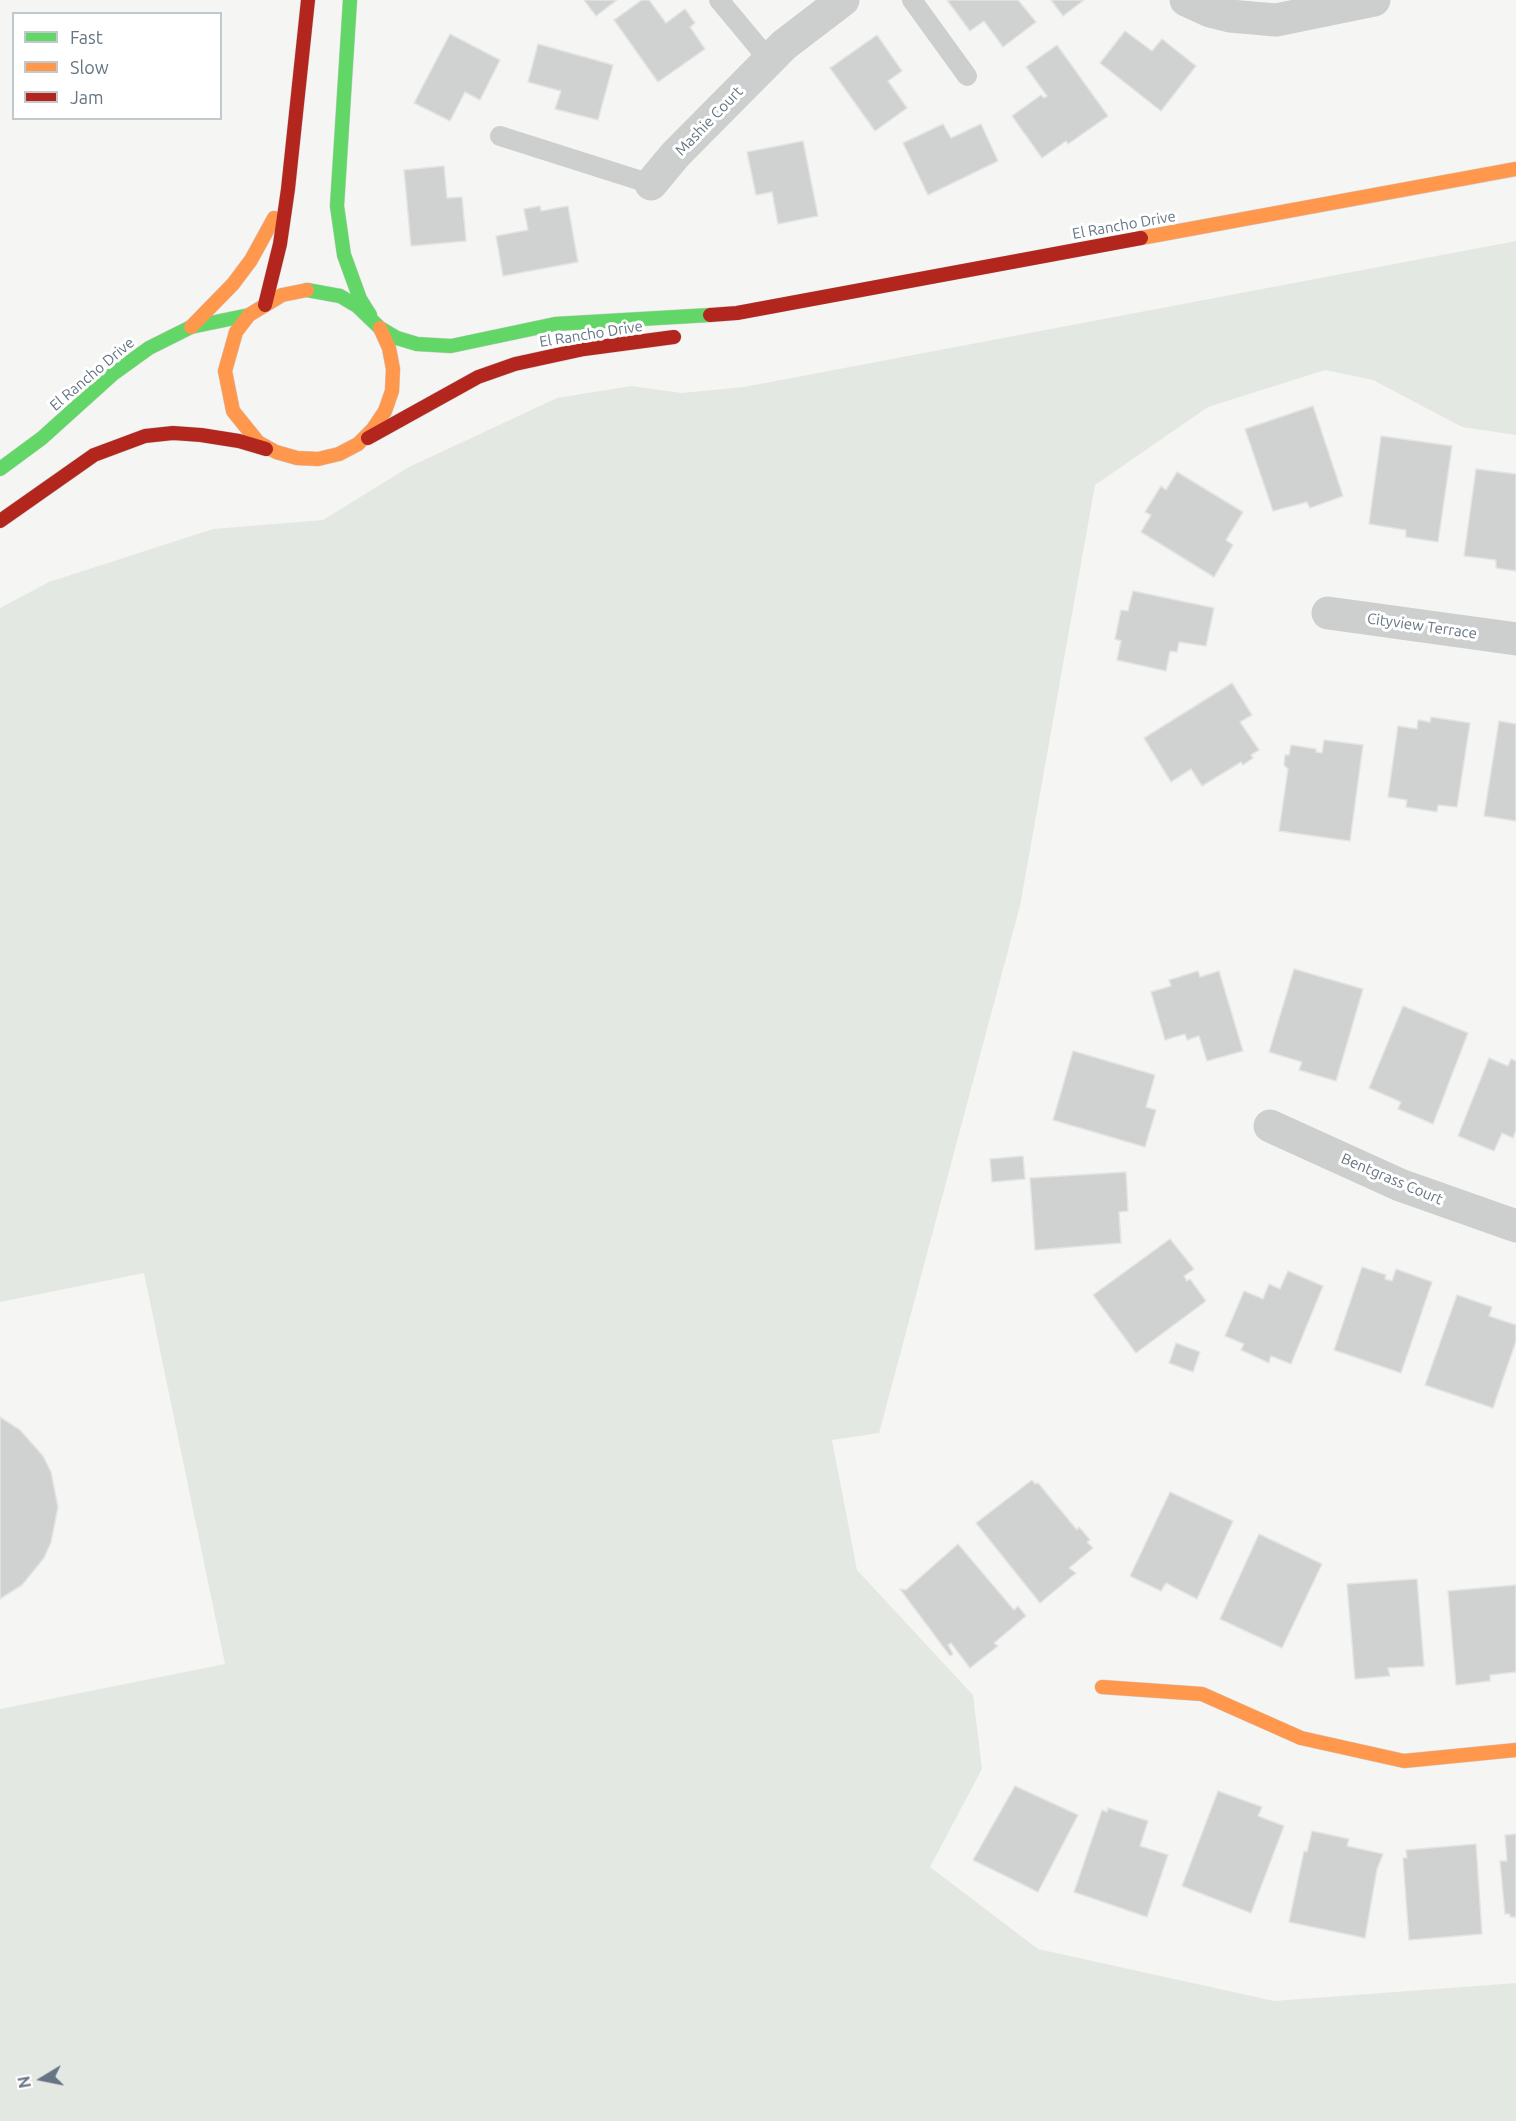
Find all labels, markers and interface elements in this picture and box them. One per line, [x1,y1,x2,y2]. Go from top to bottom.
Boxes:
legend [12,12,222,120]
text: Fast [70,27,103,47]
text: Slow [70,57,109,77]
street label: Mashie Court [672,83,746,159]
text: Jam [70,87,104,107]
street label: El Rancho Drive [1071,207,1177,243]
street label: El Rancho Drive [538,317,644,351]
street label: El Rancho Drive [46,333,138,415]
street label: Cityview Terrace [1366,609,1478,643]
street label: Bentgrass Court [1338,1149,1446,1209]
north arrow [12,2049,72,2109]
text: N [14,2075,34,2090]

